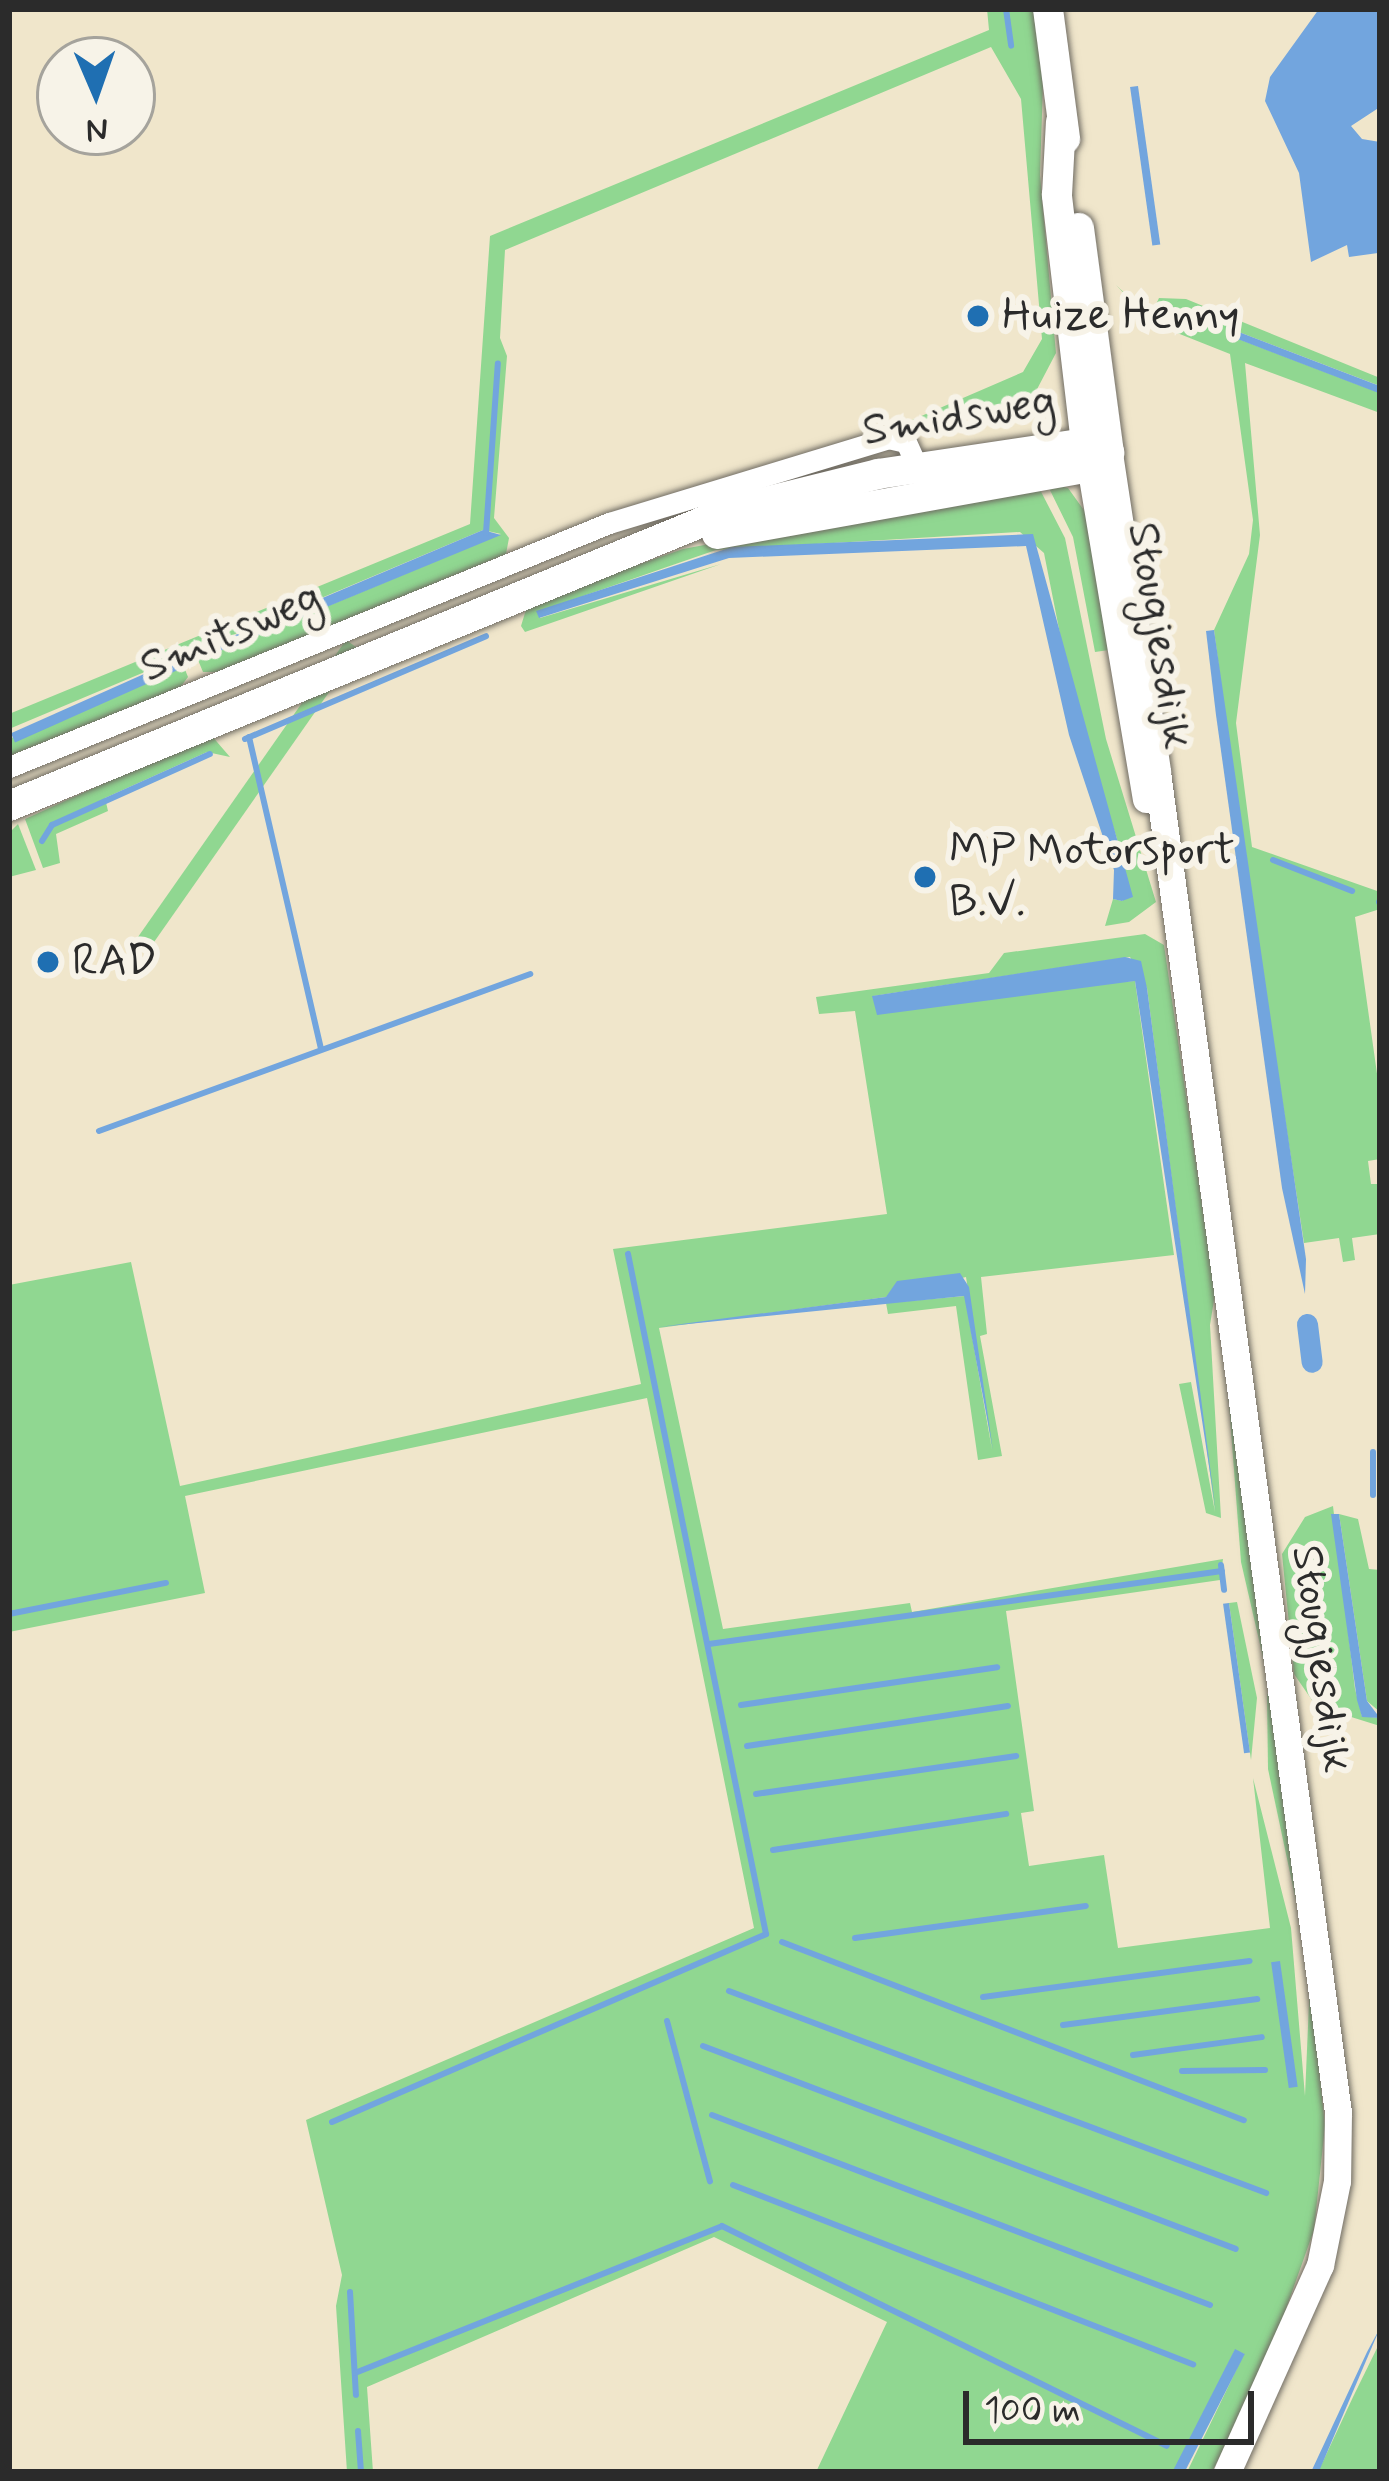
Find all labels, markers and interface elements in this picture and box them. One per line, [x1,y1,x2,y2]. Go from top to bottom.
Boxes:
north arrow [36,36,156,156]
text: N [85,107,109,151]
place label: Huize Henny [1002,289,1252,343]
marker: Huize Henny [965,303,991,329]
street label: Smidsweg [859,375,1059,459]
street label: Stougjesdijk [1114,519,1204,753]
street label: Smitsweg [133,571,329,695]
place label: MP Motorsport B.V. [949,824,1242,930]
marker: MP Motorsport B.V. [912,864,938,890]
place label: RAD [72,935,157,989]
marker: RAD [35,949,61,975]
street label: Stougjesdijk [1278,1542,1364,1776]
scale bar [969,2367,1260,2441]
text: 100 m [984,2388,1081,2435]

